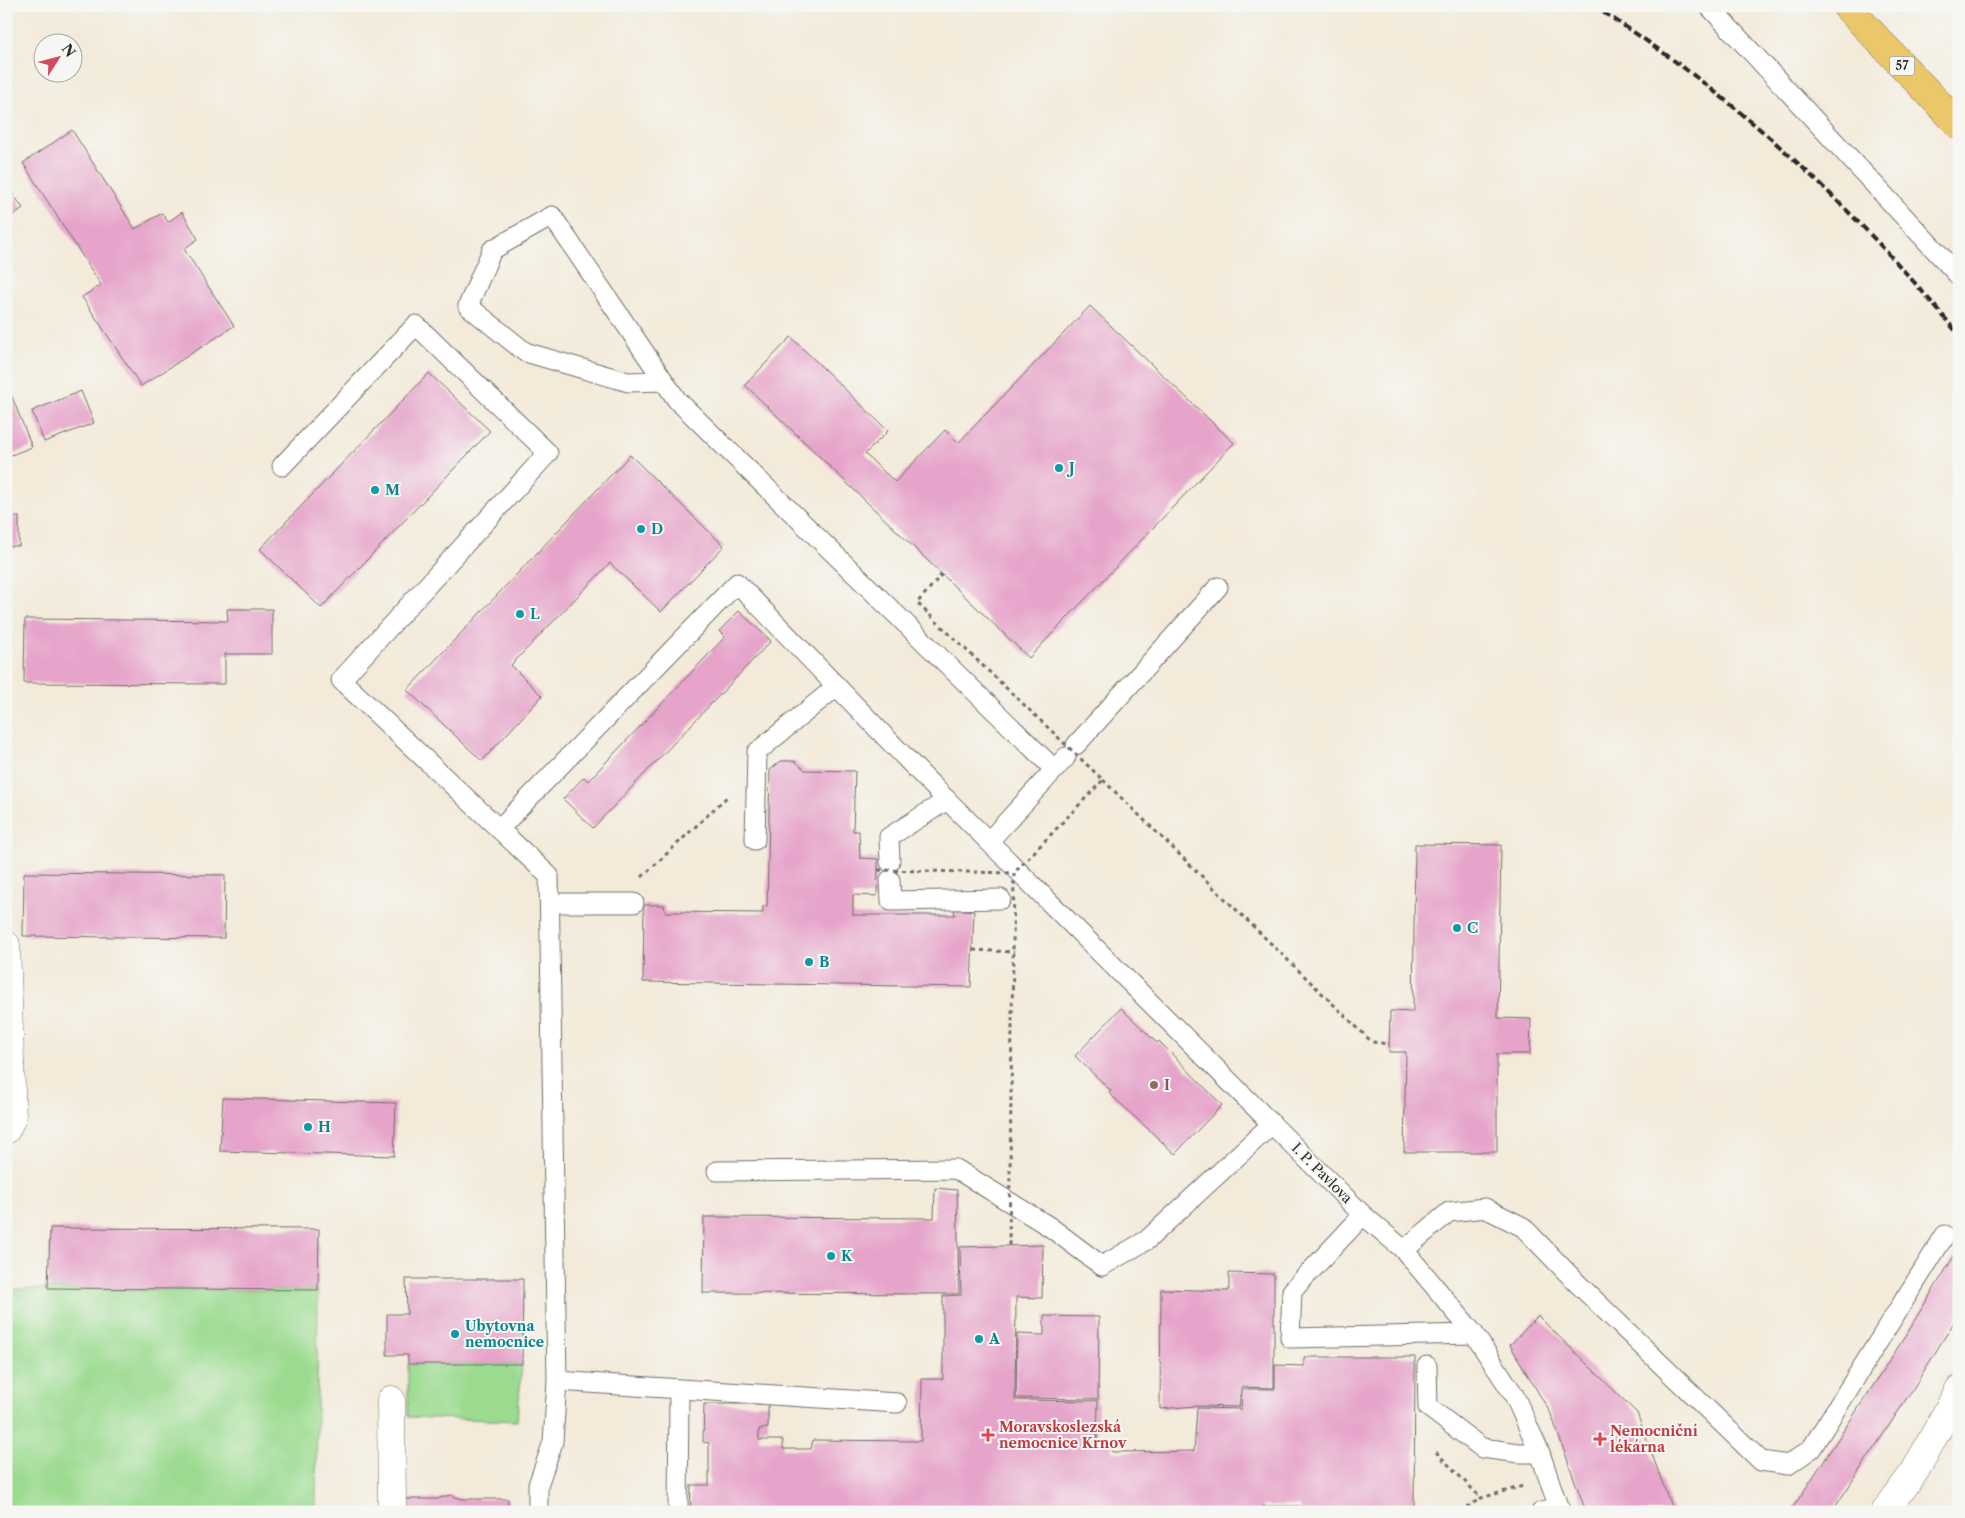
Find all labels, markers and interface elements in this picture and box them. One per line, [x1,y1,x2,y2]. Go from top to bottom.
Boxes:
north arrow [32,32,82,82]
text: N [58,40,79,61]
road number: 57 [1890,56,1914,76]
place label: J [1066,459,1075,477]
marker: J [1053,462,1065,474]
place label: M [385,481,400,499]
marker: M [369,484,381,496]
place label: D [651,520,663,538]
marker: D [635,523,647,535]
place label: L [530,605,540,623]
marker: L [514,608,526,620]
place label: C [1467,919,1478,937]
marker: C [1451,922,1463,934]
place label: B [819,953,829,971]
marker: B [803,956,815,968]
place label: I [1164,1076,1170,1094]
marker: I [1148,1079,1160,1091]
place label: H [318,1118,331,1136]
marker: H [302,1121,314,1133]
street label: I. P. Pavlova [1288,1139,1357,1208]
place label: K [841,1247,853,1265]
marker: K [825,1250,837,1262]
place label: Ubytovna nemocnice [465,1317,544,1351]
marker: Ubytovna nemocnice [449,1328,461,1340]
place label: A [988,1330,1001,1348]
marker: A [973,1333,985,1345]
place label: Moravskoslezská nemocnice Krnov [999,1418,1127,1452]
place label: Nemocniční lékárna [1610,1422,1698,1456]
marker: Moravskoslezská nemocnice Krnov [981,1428,995,1442]
marker: Nemocniční lékárna [1594,1433,1606,1445]

